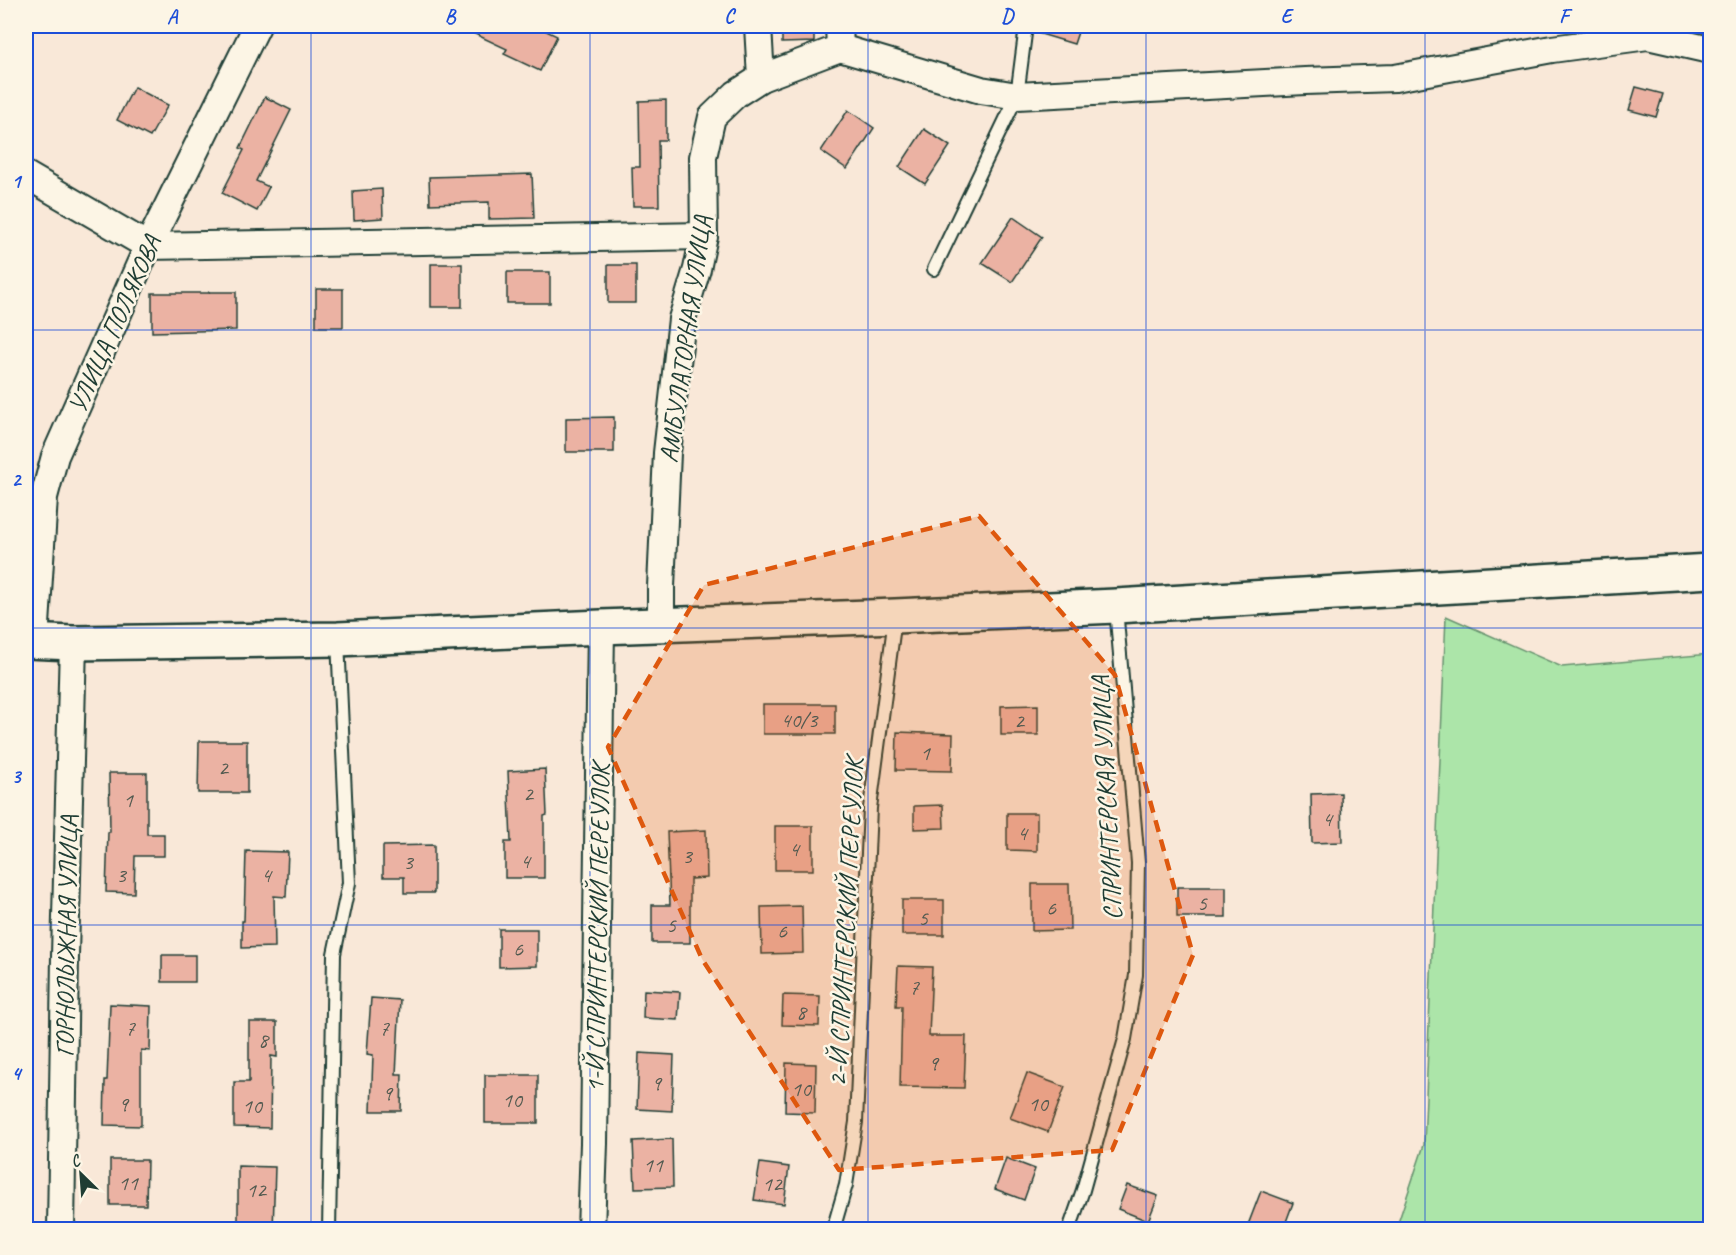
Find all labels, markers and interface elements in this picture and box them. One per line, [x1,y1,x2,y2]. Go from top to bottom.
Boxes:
text: A [167,4,179,29]
text: B [445,4,457,29]
text: C [724,4,736,29]
text: D [1001,4,1015,29]
text: E [1281,4,1295,29]
text: F [1559,4,1573,29]
text: 1 [12,169,23,194]
street label: АМБУЛАТОРНАЯ УЛИЦА [652,213,719,465]
street label: УЛИЦА ПОЛЯКОВА [61,229,169,418]
text: 2 [12,467,23,492]
street label: СПРИНТЕРСКАЯ УЛИЦА [1084,673,1129,921]
house number: 40/3 [781,706,820,734]
house number: 2 [1014,707,1026,735]
house number: 1 [920,739,931,767]
street label: 2-Й СПРИНТЕРСКИЙ ПЕРЕУЛОК [820,752,871,1087]
house number: 2 [218,754,230,782]
street label: 1-Й СПРИНТЕРСКИЙ ПЕРЕУЛОК [578,758,617,1093]
text: 3 [12,764,23,789]
house number: 2 [523,780,535,808]
house number: 1 [123,786,134,814]
house number: 4 [1322,805,1334,833]
street label: ГОРНОЛЫЖНАЯ УЛИЦА [48,814,85,1057]
house number: 4 [1017,819,1029,847]
house number: 4 [789,835,801,863]
house number: 3 [682,842,694,870]
house number: 4 [520,847,532,875]
house number: 3 [403,848,415,876]
house number: 3 [116,861,128,889]
house number: 4 [261,861,273,889]
house number: 5 [1197,889,1208,917]
house number: 6 [1046,894,1057,922]
house number: 5 [918,904,929,932]
house number: 5 [666,911,677,939]
house number: 6 [777,917,788,945]
house number: 6 [513,935,524,963]
house number: 7 [909,973,920,1001]
house number: 8 [796,998,808,1026]
house number: 7 [125,1014,136,1042]
house number: 7 [379,1014,390,1042]
house number: 8 [258,1026,270,1054]
house number: 9 [928,1049,940,1077]
text: 4 [12,1061,24,1086]
house number: 9 [651,1069,663,1097]
house number: 10 [791,1075,813,1103]
house number: 9 [382,1079,394,1107]
house number: 10 [502,1086,524,1114]
house number: 9 [118,1090,130,1118]
house number: 10 [1028,1090,1050,1118]
house number: 10 [242,1092,264,1120]
north arrow [51,1144,111,1204]
text: С [67,1150,85,1172]
house number: 11 [643,1151,664,1179]
house number: 11 [118,1169,139,1197]
house number: 12 [762,1170,784,1198]
house number: 12 [246,1176,268,1204]

